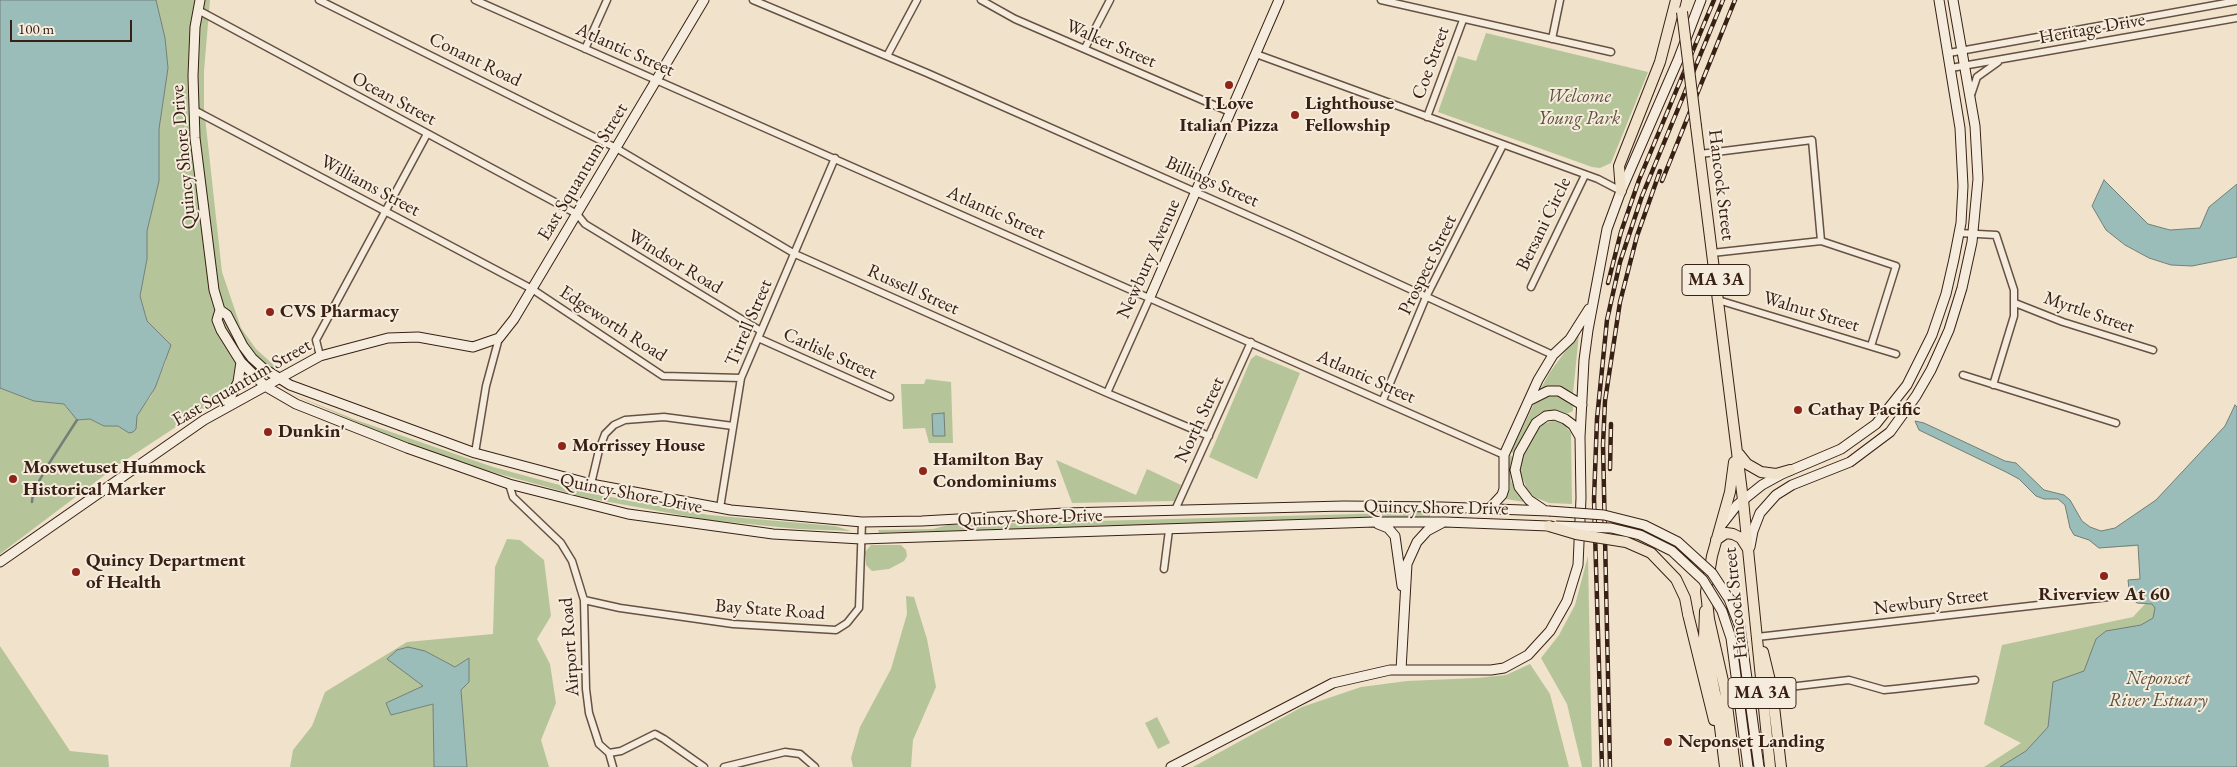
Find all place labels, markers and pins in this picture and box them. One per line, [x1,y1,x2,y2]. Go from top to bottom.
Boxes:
marker: I Love Italian Pizza [1223,79,1235,91]
place label: I Love Italian Pizza [1179,93,1279,137]
place label: Lighthouse Fellowship [1305,93,1394,137]
marker: Lighthouse Fellowship [1289,109,1301,121]
place label: CVS Pharmacy [280,301,399,323]
marker: CVS Pharmacy [264,306,276,318]
place label: Cathay Pacific [1808,399,1921,421]
marker: Cathay Pacific [1792,404,1804,416]
place label: Dunkin' [278,421,345,443]
marker: Dunkin' [262,426,274,438]
place label: Morrissey House [572,435,705,457]
marker: Morrissey House [556,440,568,452]
place label: Hamilton Bay Condominiums [933,449,1056,493]
place label: Moswetuset Hummock Historical Marker [23,457,206,501]
marker: Hamilton Bay Condominiums [917,465,929,477]
marker: Moswetuset Hummock Historical Marker [7,473,19,485]
place label: Quincy Department of Health [86,550,246,594]
marker: Quincy Department of Health [70,566,82,578]
marker: Riverview At 60 [2098,570,2110,582]
place label: Riverview At 60 [2038,584,2170,606]
place label: Neponset Landing [1678,731,1825,753]
marker: Neponset Landing [1662,736,1674,748]

